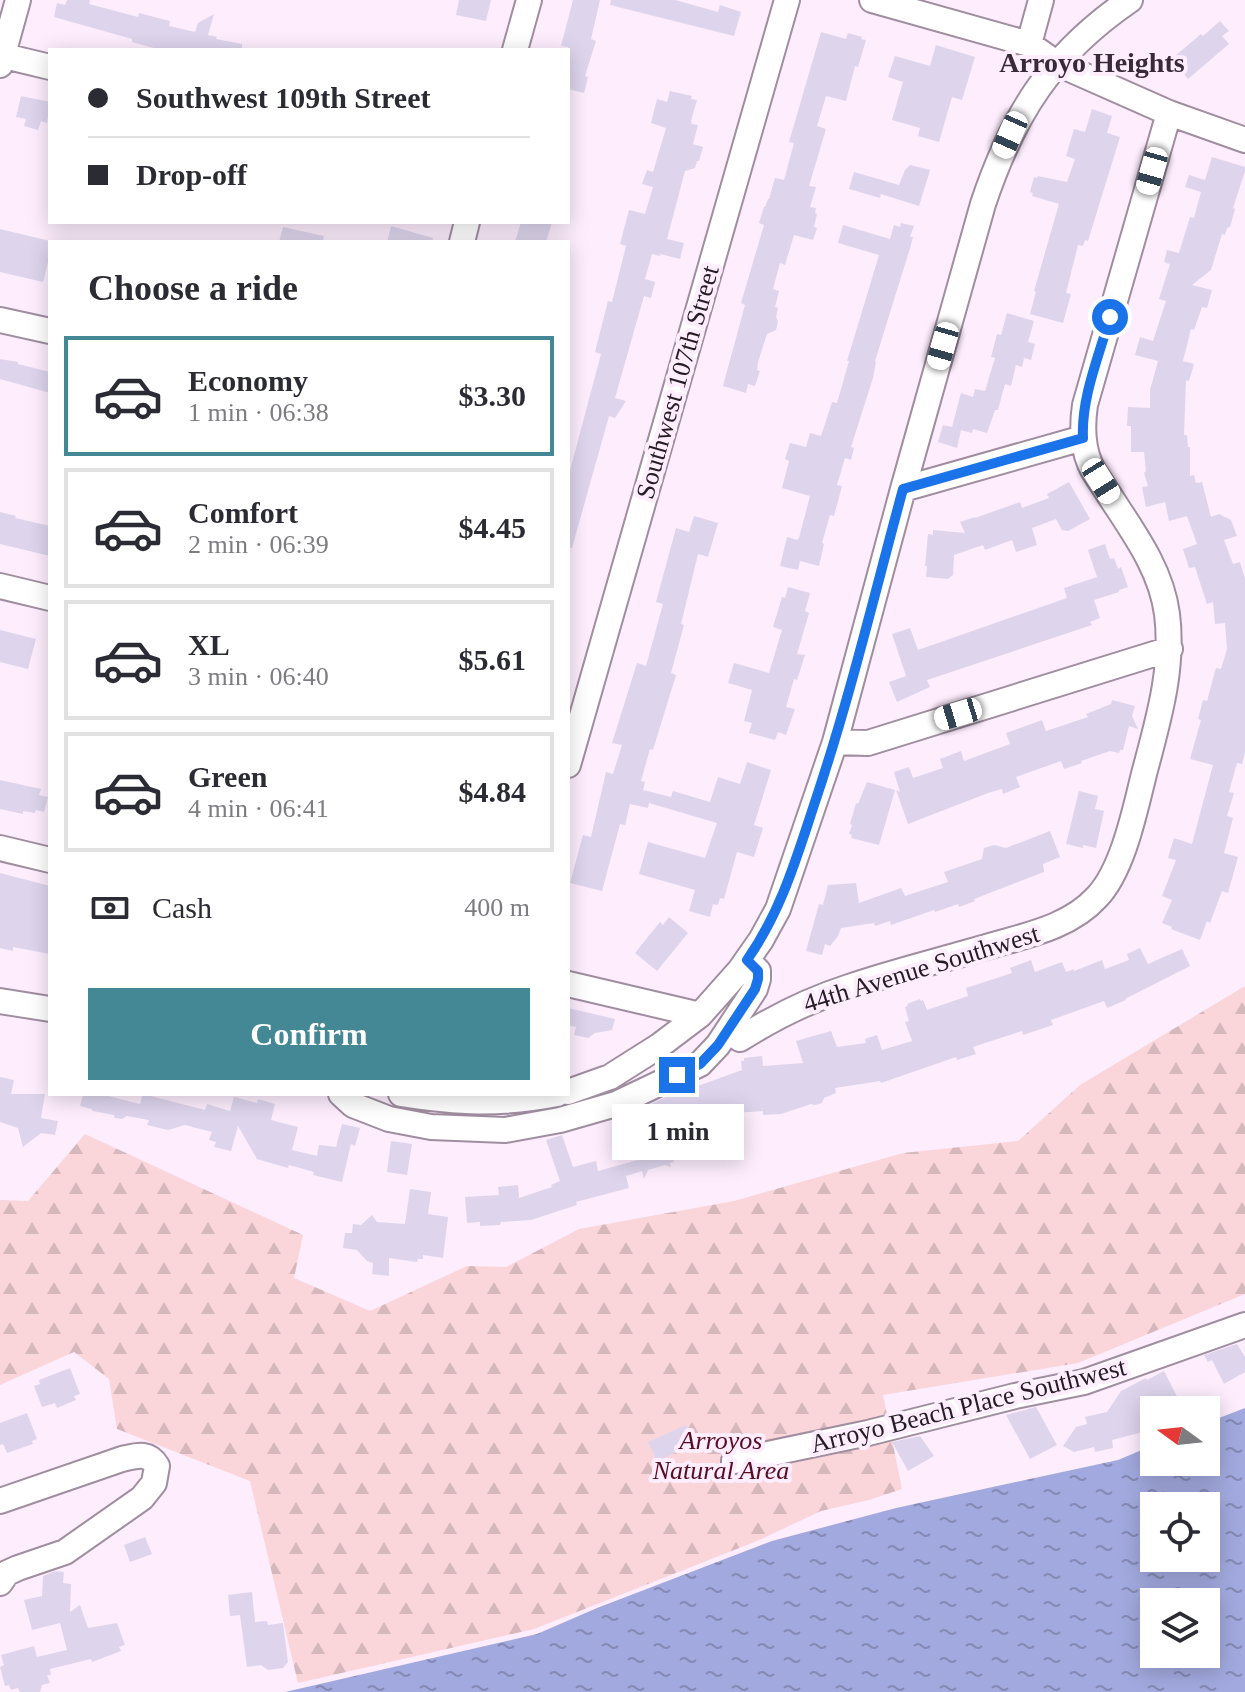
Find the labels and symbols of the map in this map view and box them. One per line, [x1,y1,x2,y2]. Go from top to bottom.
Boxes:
district label: Arroyo Heights [999,47,1185,78]
car [989,108,1031,162]
car [1134,145,1170,197]
street label: Southwest 107th Street [630,261,725,502]
route start [1092,299,1128,335]
car [925,320,961,372]
car [1078,454,1124,508]
car [932,696,984,732]
street label: 44th Avenue Southwest [800,919,1043,1018]
route end [659,1057,695,1093]
callout: 1 min [611,1103,743,1159]
street label: Arroyo Beach Place Southwest [807,1352,1130,1459]
north arrow [1140,1396,1220,1476]
park label: Arroyos Natural Area [652,1426,789,1485]

